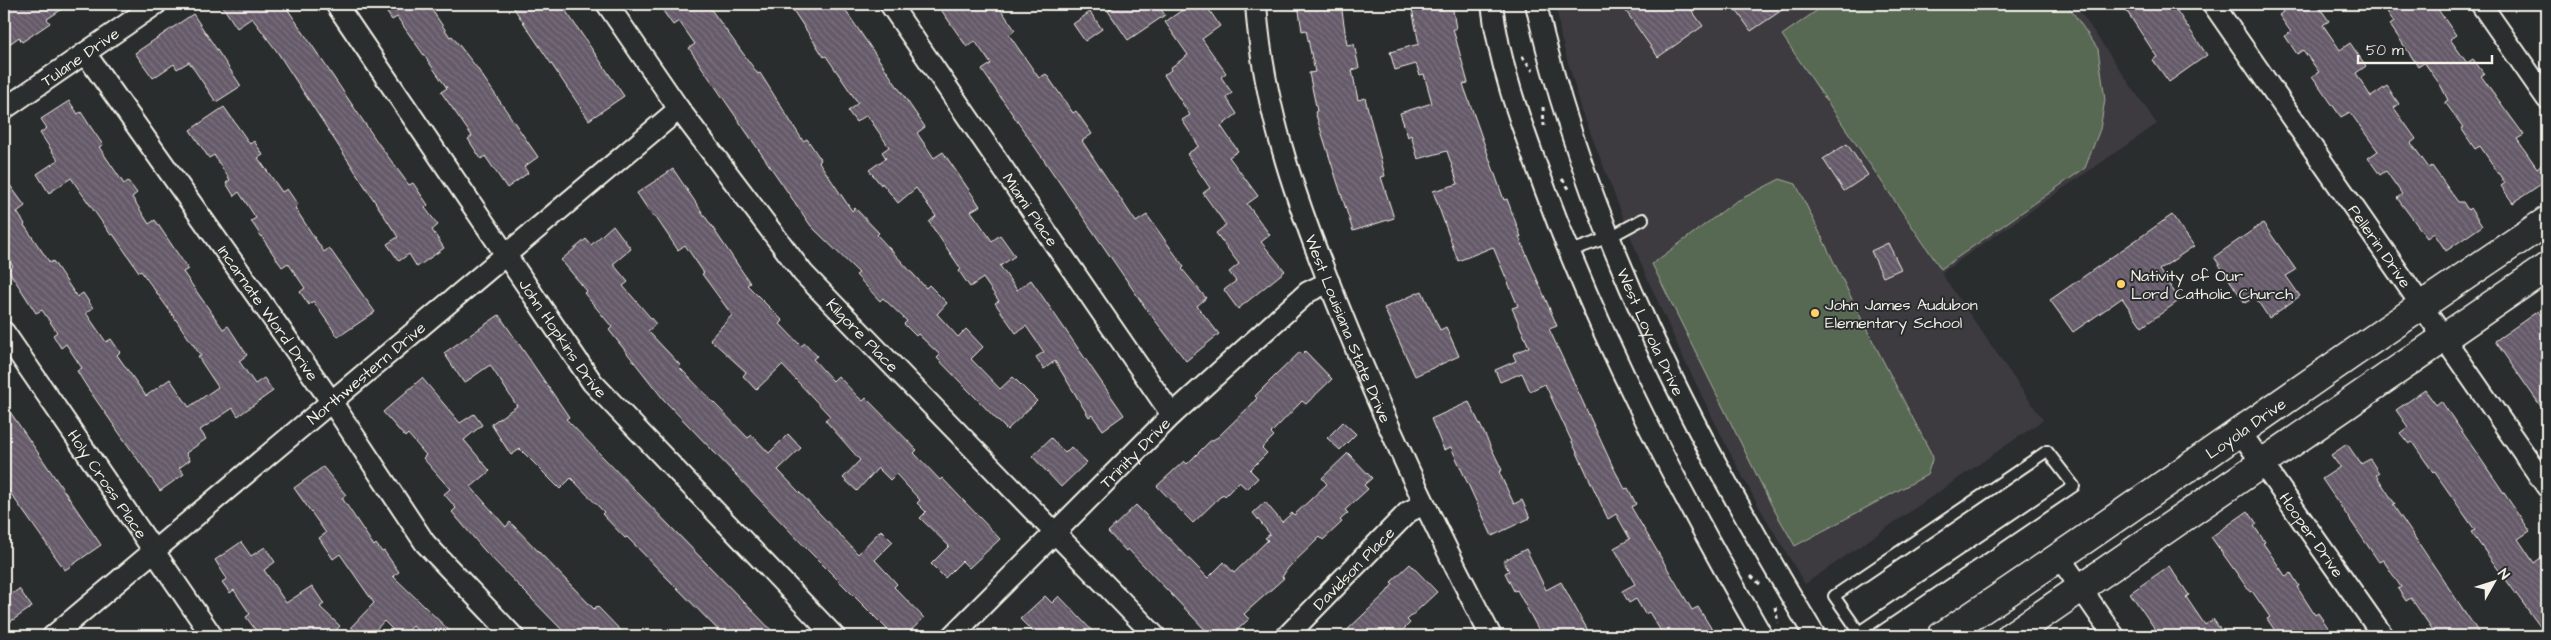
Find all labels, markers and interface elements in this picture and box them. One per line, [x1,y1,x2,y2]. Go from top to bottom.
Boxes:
street label: Tulane Drive [37,23,124,92]
scale bar [2358,32,2492,64]
text: 50 m [2366,40,2404,61]
street label: Miami Place [997,169,1063,251]
street label: Pellerin Drive [2343,200,2416,293]
street label: West Louisiana State Drive [1299,232,1396,427]
street label: Incarnate Word Drive [212,241,323,386]
street label: West Loyola Drive [1611,265,1689,400]
place label: Nativity of Our Lord Catholic Church [2131,265,2293,305]
street label: John Hopkins Drive [513,275,612,403]
marker: Nativity of Our Lord Catholic Church [2115,278,2127,290]
street label: Kilgore Place [821,294,904,378]
place label: John James Audubon Elementary School [1825,294,1978,335]
marker: John James Audubon Elementary School [1809,307,1821,319]
street label: Northwestern Drive [303,317,431,430]
street label: Loyola Drive [2201,393,2291,464]
street label: Trinity Drive [1095,413,1176,493]
street label: Holy Cross Place [62,426,152,544]
street label: Hooper Drive [2274,488,2349,582]
street label: Davidson Place [1308,522,1400,615]
north arrow [2468,558,2518,608]
text: N [2493,565,2514,584]

